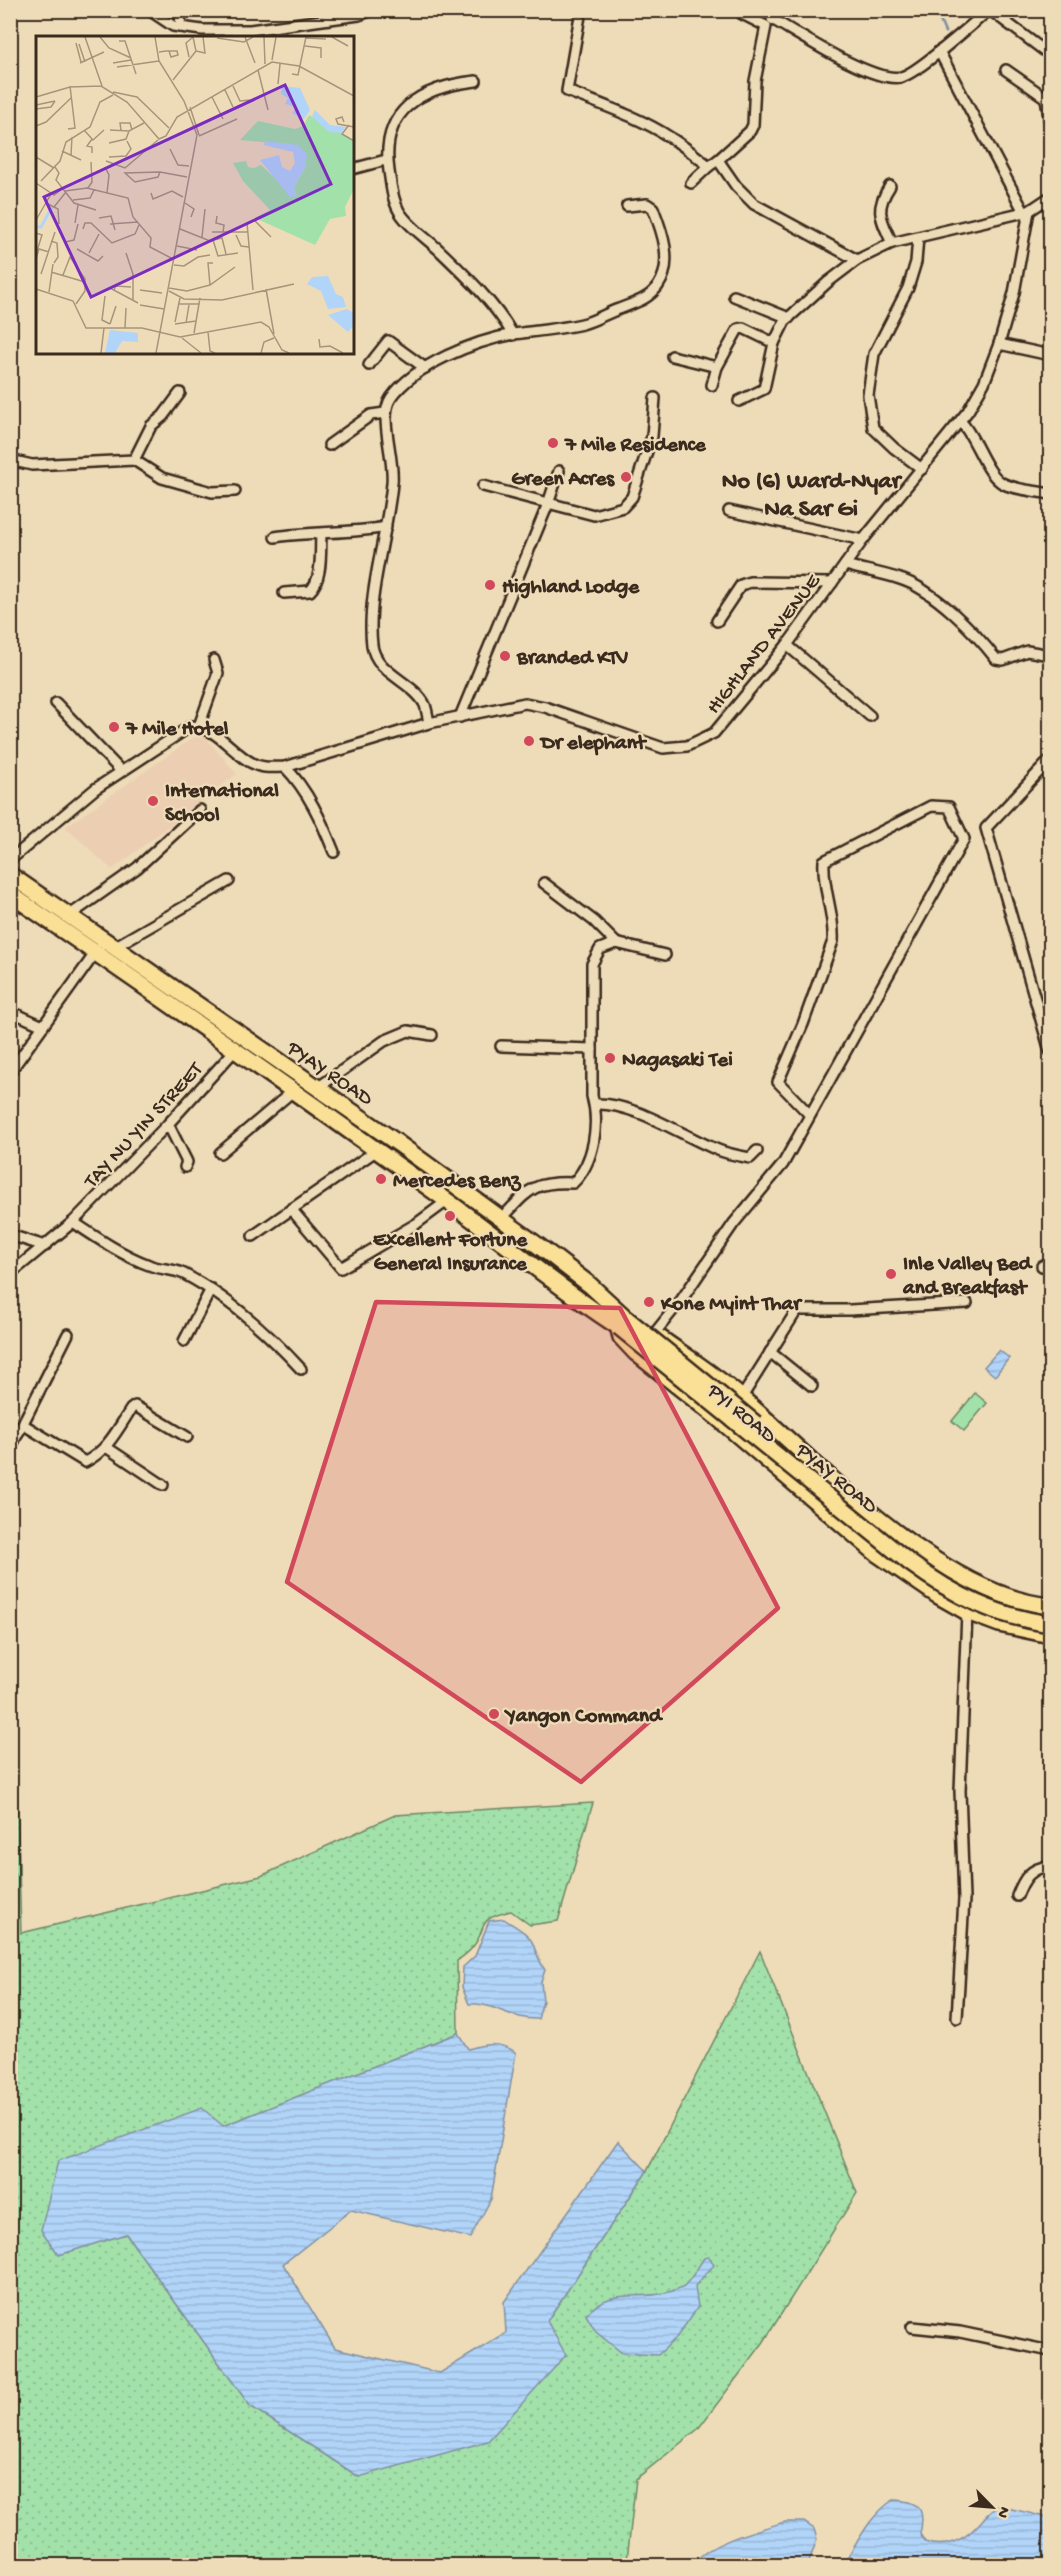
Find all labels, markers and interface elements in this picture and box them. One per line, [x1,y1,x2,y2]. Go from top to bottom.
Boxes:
inset map [36,36,354,354]
place label: 7 Mile Residence [564,434,707,459]
marker: 7 Mile Residence [546,436,560,450]
place label: Green Acres [511,468,615,493]
district label: No (6) Ward-Nyar Na Sar Gi [722,468,903,525]
marker: Green Acres [619,470,633,484]
street label: HIGHLAND AVENUE [702,569,828,720]
place label: Highland Lodge [502,576,640,601]
marker: Highland Lodge [483,578,497,592]
place label: Branded KTV [516,647,629,672]
marker: Branded KTV [498,649,512,663]
place label: 7 Mile Hotel [125,718,229,743]
marker: 7 Mile Hotel [107,720,121,734]
place label: Dr elephant [539,732,648,757]
marker: Dr elephant [522,734,536,748]
place label: International School [165,780,279,829]
marker: International School [146,794,160,808]
street label: PYAY ROAD [281,1037,377,1113]
place label: Nagasaki Tei [622,1049,733,1074]
marker: Nagasaki Tei [603,1051,617,1065]
street label: TAY NU YIN STREET [79,1058,210,1195]
place label: Mercedes Benz [393,1170,522,1195]
marker: Mercedes Benz [374,1172,388,1186]
marker: Excellent Fortune General Insurance [443,1209,457,1223]
place label: Excellent Fortune General Insurance [373,1229,528,1278]
place label: Inle Valley Bed and Breakfast [902,1253,1034,1302]
marker: Inle Valley Bed and Breakfast [884,1267,898,1281]
place label: Kone Myint Thar [660,1293,803,1318]
marker: Kone Myint Thar [642,1295,656,1309]
street label: PYI ROAD [701,1379,780,1450]
street label: PYAY ROAD [789,1438,882,1521]
place label: Yangon Command [503,1705,664,1730]
marker: Yangon Command [487,1707,501,1721]
north arrow [962,2477,1022,2537]
text: N [991,2503,1013,2521]

